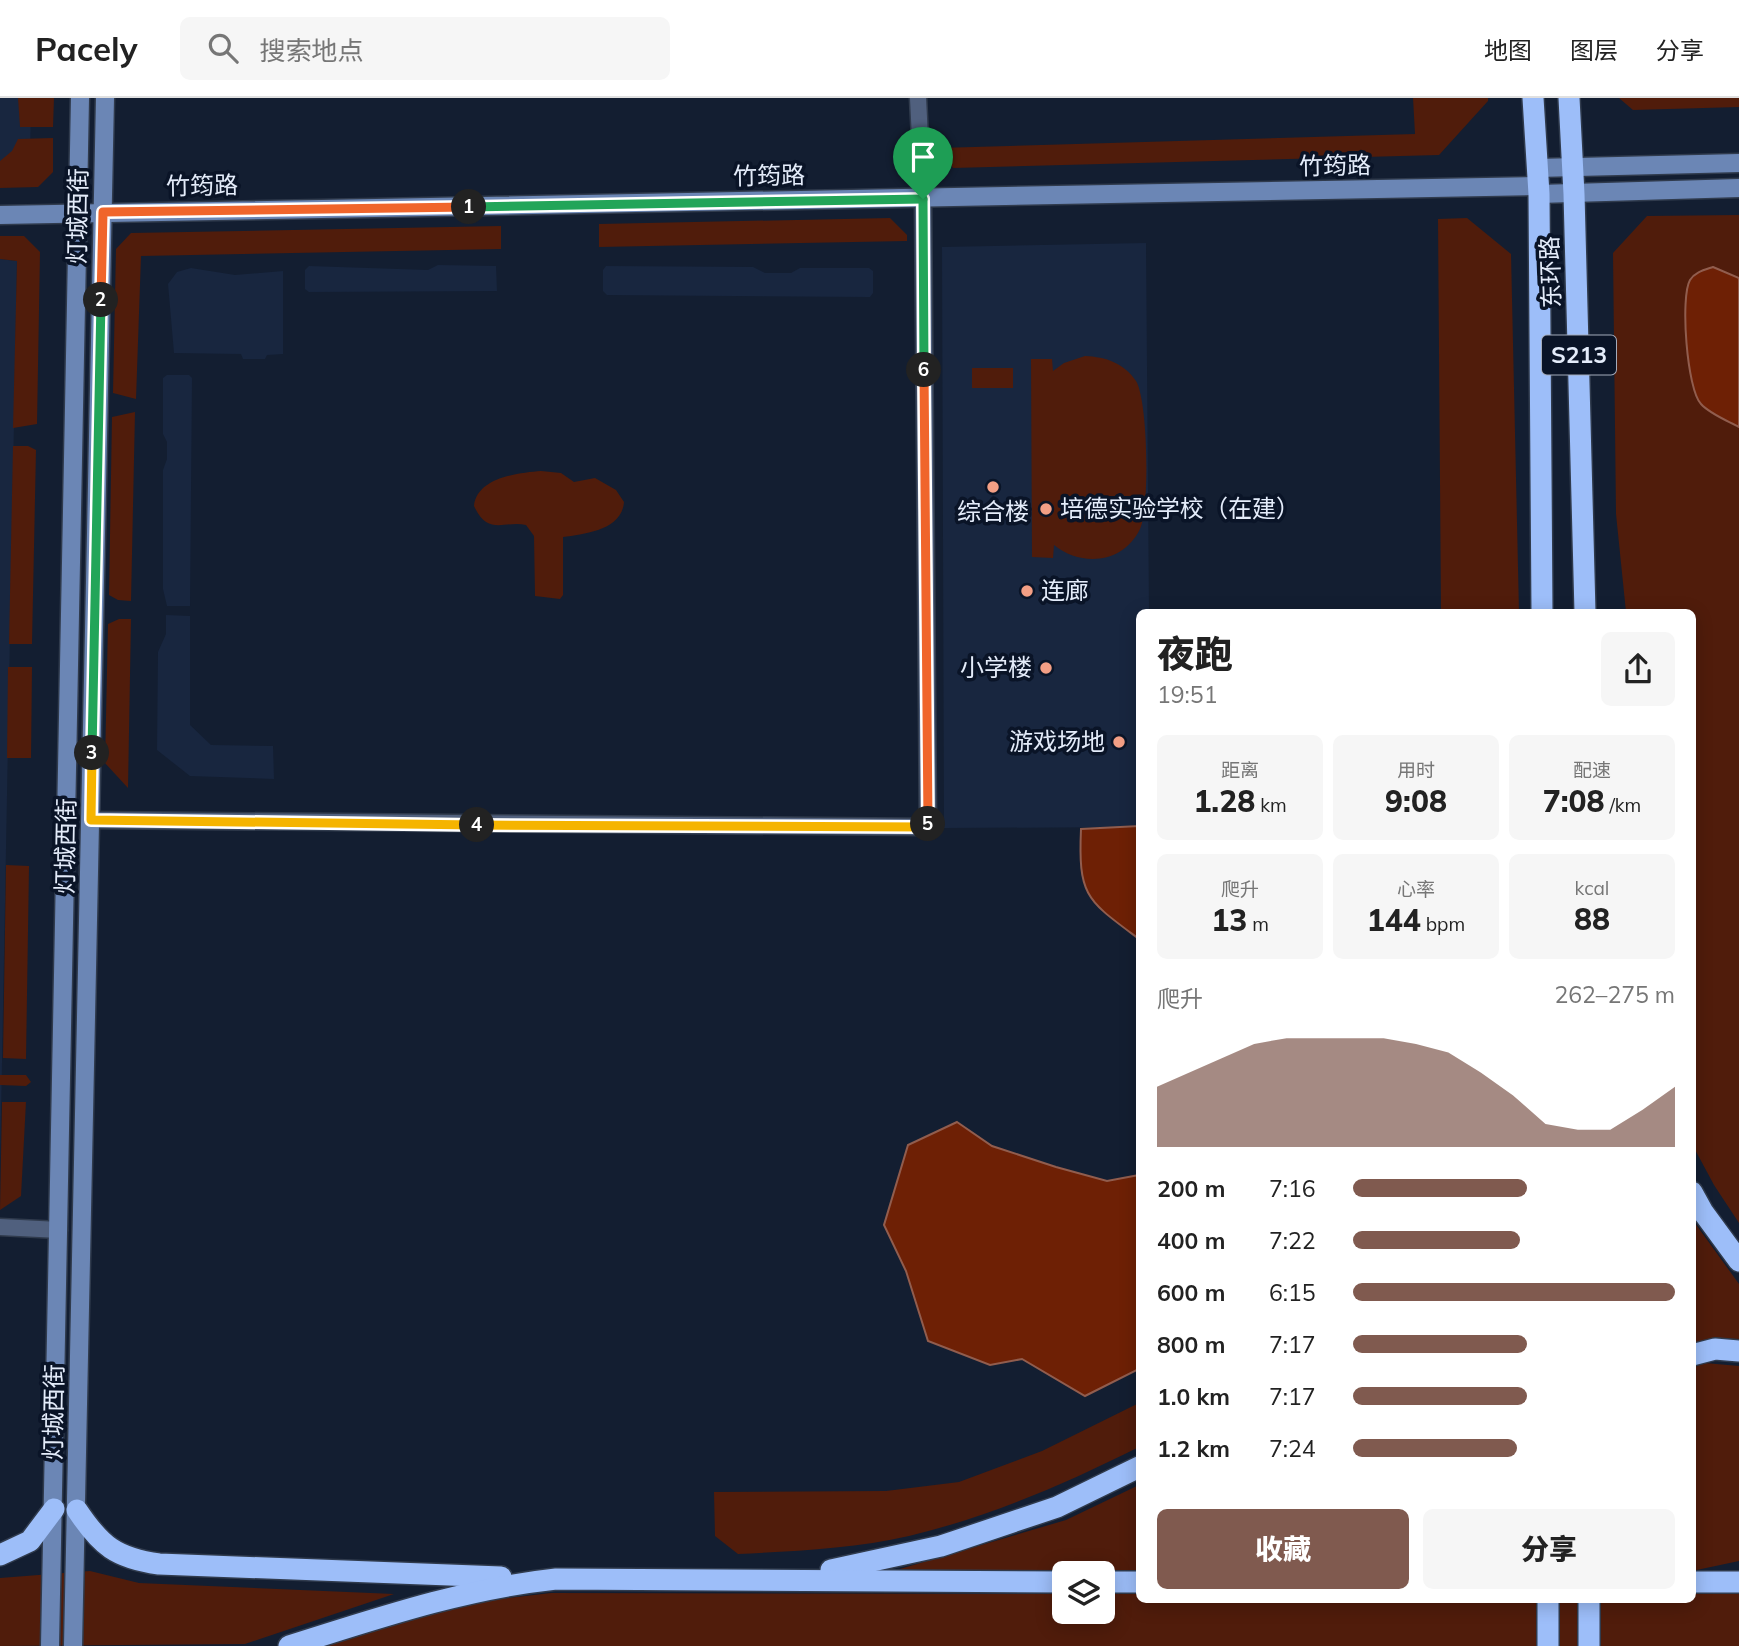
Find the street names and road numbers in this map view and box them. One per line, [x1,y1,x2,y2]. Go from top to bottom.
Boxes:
street label: 竹筠路 [1299,149,1371,181]
street label: 竹筠路 [733,159,805,191]
street label: 灯城西街 [61,168,93,264]
street label: 竹筠路 [166,169,238,201]
street label: 东环路 [1534,236,1566,309]
road number: S213 [1542,336,1616,374]
street label: 灯城西街 [49,798,81,894]
street label: 灯城西街 [37,1364,69,1460]

